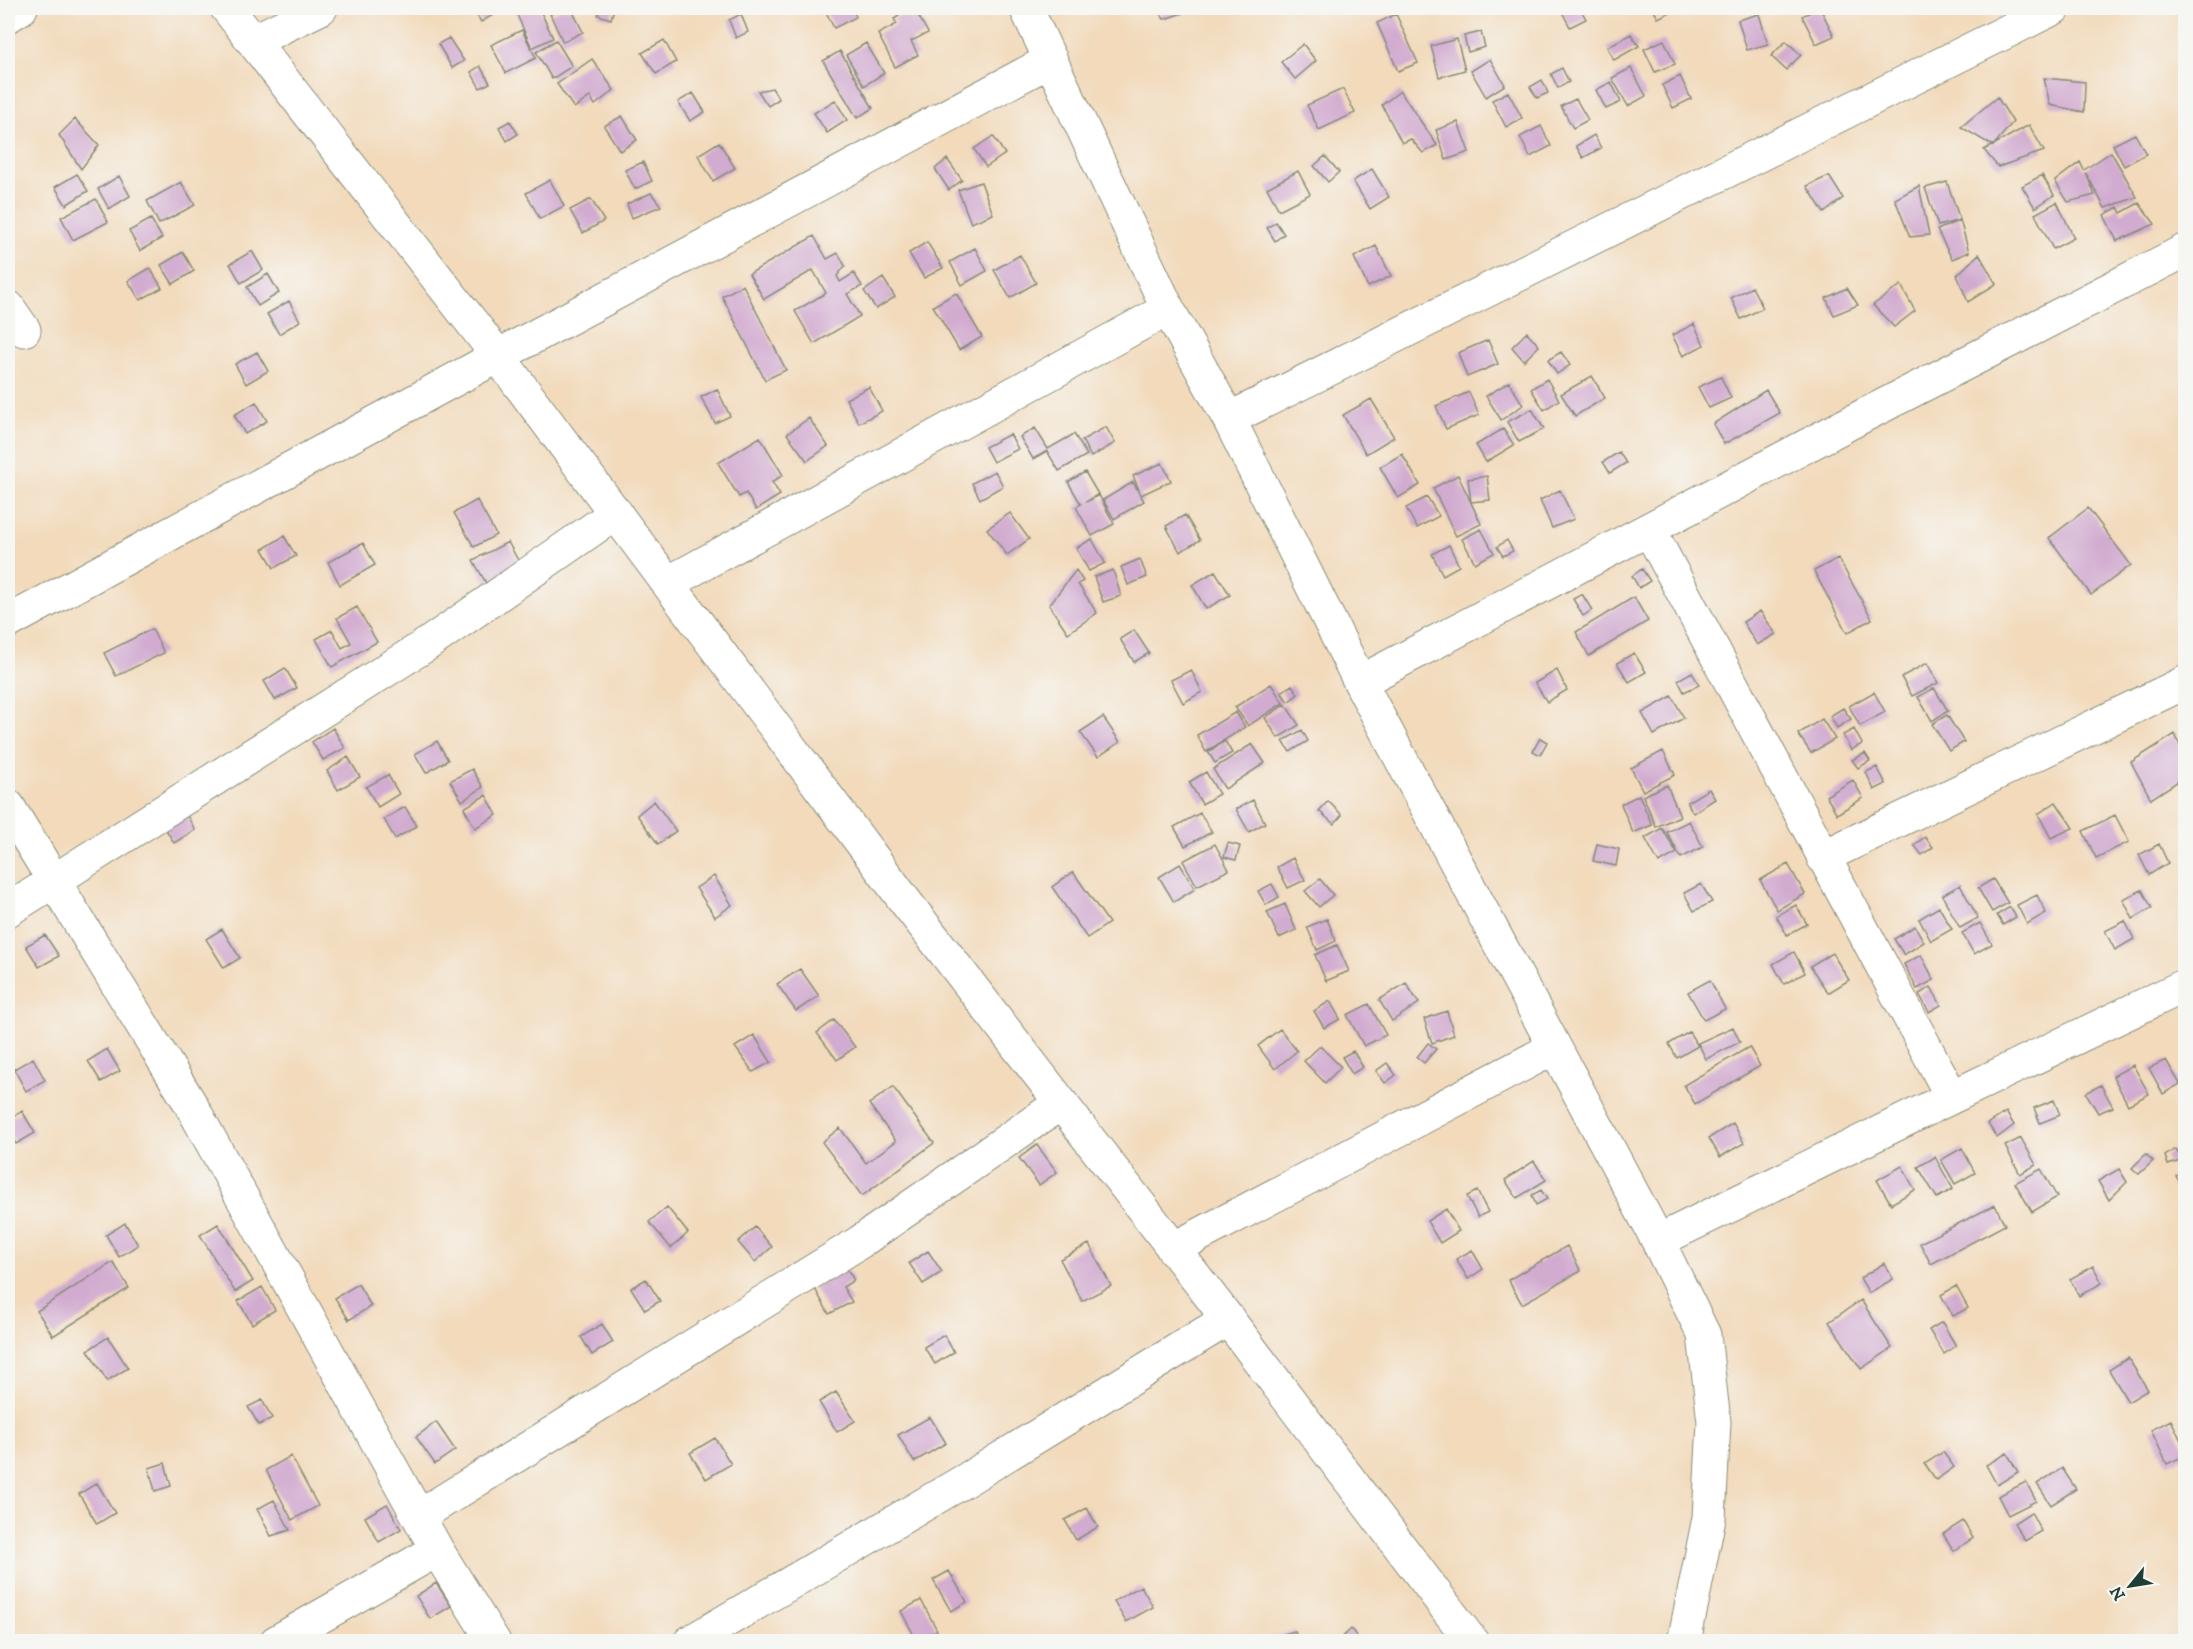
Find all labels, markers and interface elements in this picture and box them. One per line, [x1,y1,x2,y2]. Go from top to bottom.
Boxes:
north arrow [2100,1556,2160,1616]
text: N [2106,1582,2130,1604]

